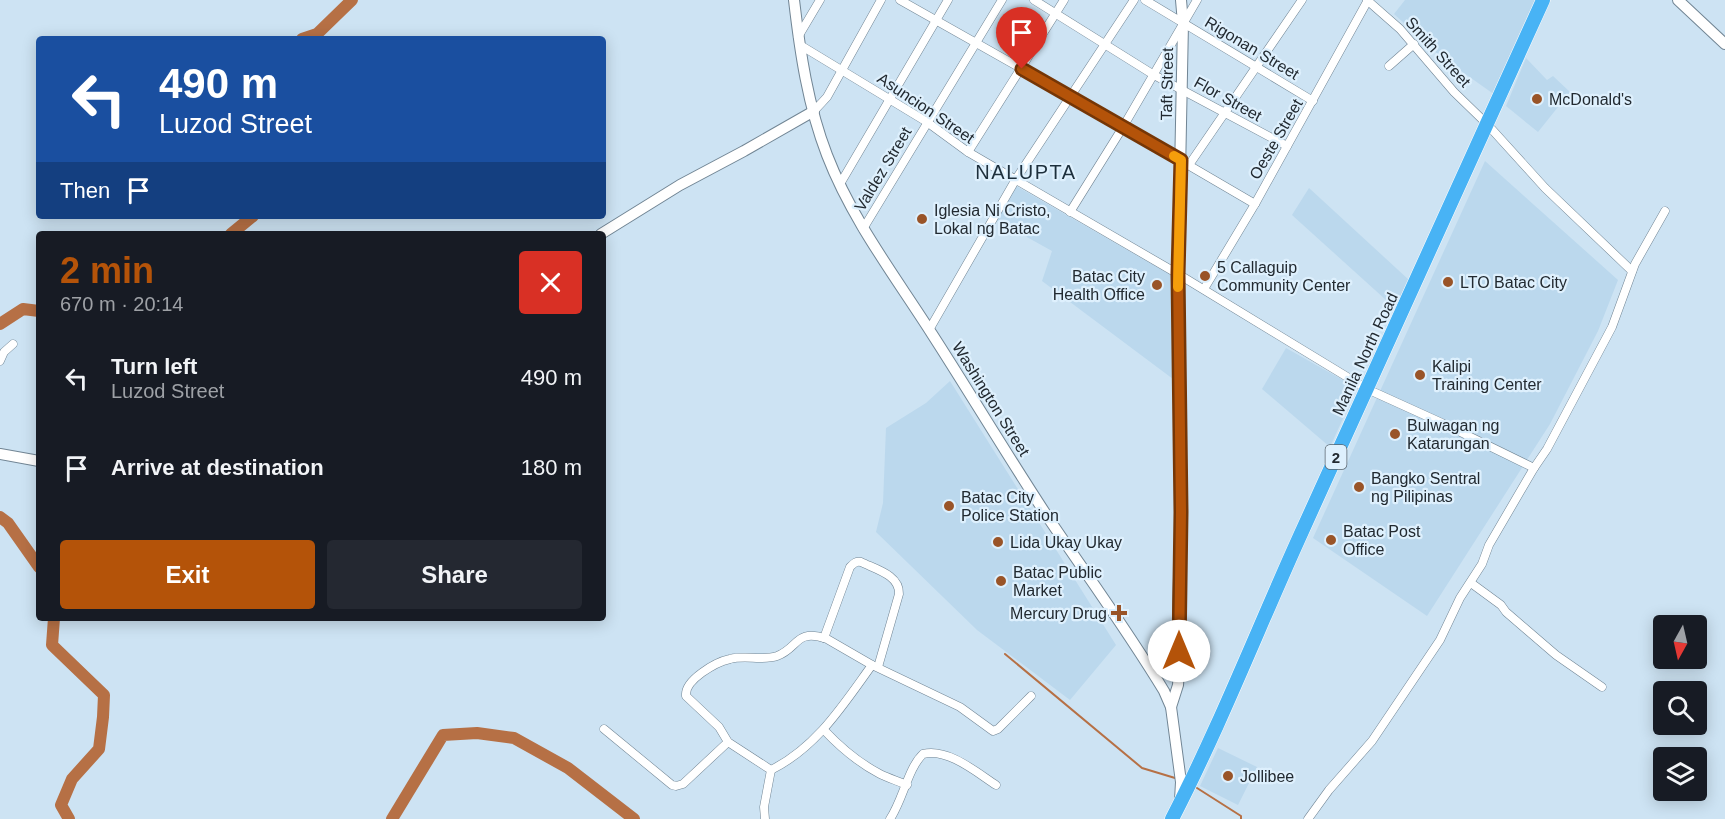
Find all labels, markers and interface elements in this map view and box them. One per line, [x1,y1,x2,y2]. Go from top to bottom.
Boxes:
pin [996,7,1047,69]
street label: Rigonan Street [1202,13,1303,83]
street label: Smith Street [1402,14,1474,91]
icon: arrive [1005,16,1038,49]
street label: Taft Street [1158,47,1176,121]
icon: left [60,60,138,138]
text: 490 m [159,60,278,107]
street label: Asuncion Street [874,69,978,147]
street label: Flor Street [1191,73,1265,125]
place label: McDonald's [1549,91,1632,108]
marker: McDonald's [1530,92,1544,106]
street label: Oeste Street [1246,95,1306,182]
text: Luzod Street [159,109,312,139]
street label: Valdez Street [851,123,915,214]
district label: NALUPTA [975,161,1077,183]
icon: arrive [122,174,155,207]
text: Then [60,178,110,203]
place label: Iglesia Ni Cristo, Lokal ng Batac [934,202,1050,237]
marker: Iglesia Ni Cristo, Lokal ng Batac [915,212,929,226]
text: 2 min [60,250,154,291]
button: close [519,251,582,314]
place label: 5 Callaguip Community Center [1217,259,1351,294]
place label: Batac City Health Office [1053,268,1145,303]
marker: 5 Callaguip Community Center [1198,269,1212,283]
place label: LTO Batac City [1460,274,1567,291]
marker: LTO Batac City [1441,275,1455,289]
marker: Batac City Health Office [1150,278,1164,292]
street label: Manila North Road [1329,290,1401,418]
text: 670 m · 20:14 [60,293,183,315]
street label: Washington Street [949,339,1033,460]
text: Turn left [111,354,197,379]
place label: Kalipi Training Center [1432,358,1542,393]
icon: left [60,362,93,395]
text: 490 m [521,365,582,390]
marker: Kalipi Training Center [1413,368,1427,382]
text: Luzod Street [111,380,224,402]
place label: Bulwagan ng Katarungan [1407,417,1500,452]
marker: Bulwagan ng Katarungan [1388,427,1402,441]
road number: 2 [1326,445,1346,469]
icon: arrive [60,452,93,485]
text: Arrive at destination [111,455,324,480]
text: 180 m [521,455,582,480]
place label: Bangko Sentral ng Pilipinas [1371,470,1480,505]
marker: Bangko Sentral ng Pilipinas [1352,480,1366,494]
place label: Batac City Police Station [961,489,1059,524]
marker: Batac City Police Station [942,499,956,513]
place label: Batac Post Office [1343,523,1421,558]
marker: Batac Post Office [1324,533,1338,547]
place label: Lida Ukay Ukay [1010,534,1122,551]
marker: Lida Ukay Ukay [991,535,1005,549]
button: Exit [60,540,315,609]
button: Share [327,540,582,609]
place label: Batac Public Market [1013,564,1102,599]
marker: Batac Public Market [994,574,1008,588]
place label: Mercury Drug [1010,605,1107,622]
marker: Mercury Drug [1112,606,1126,620]
north arrow [1653,615,1707,669]
map controls [1653,615,1707,801]
position arrow [1147,619,1211,683]
button: search [1653,681,1707,735]
button: layers [1653,747,1707,801]
place label: Jollibee [1240,768,1294,785]
marker: Jollibee [1221,769,1235,783]

